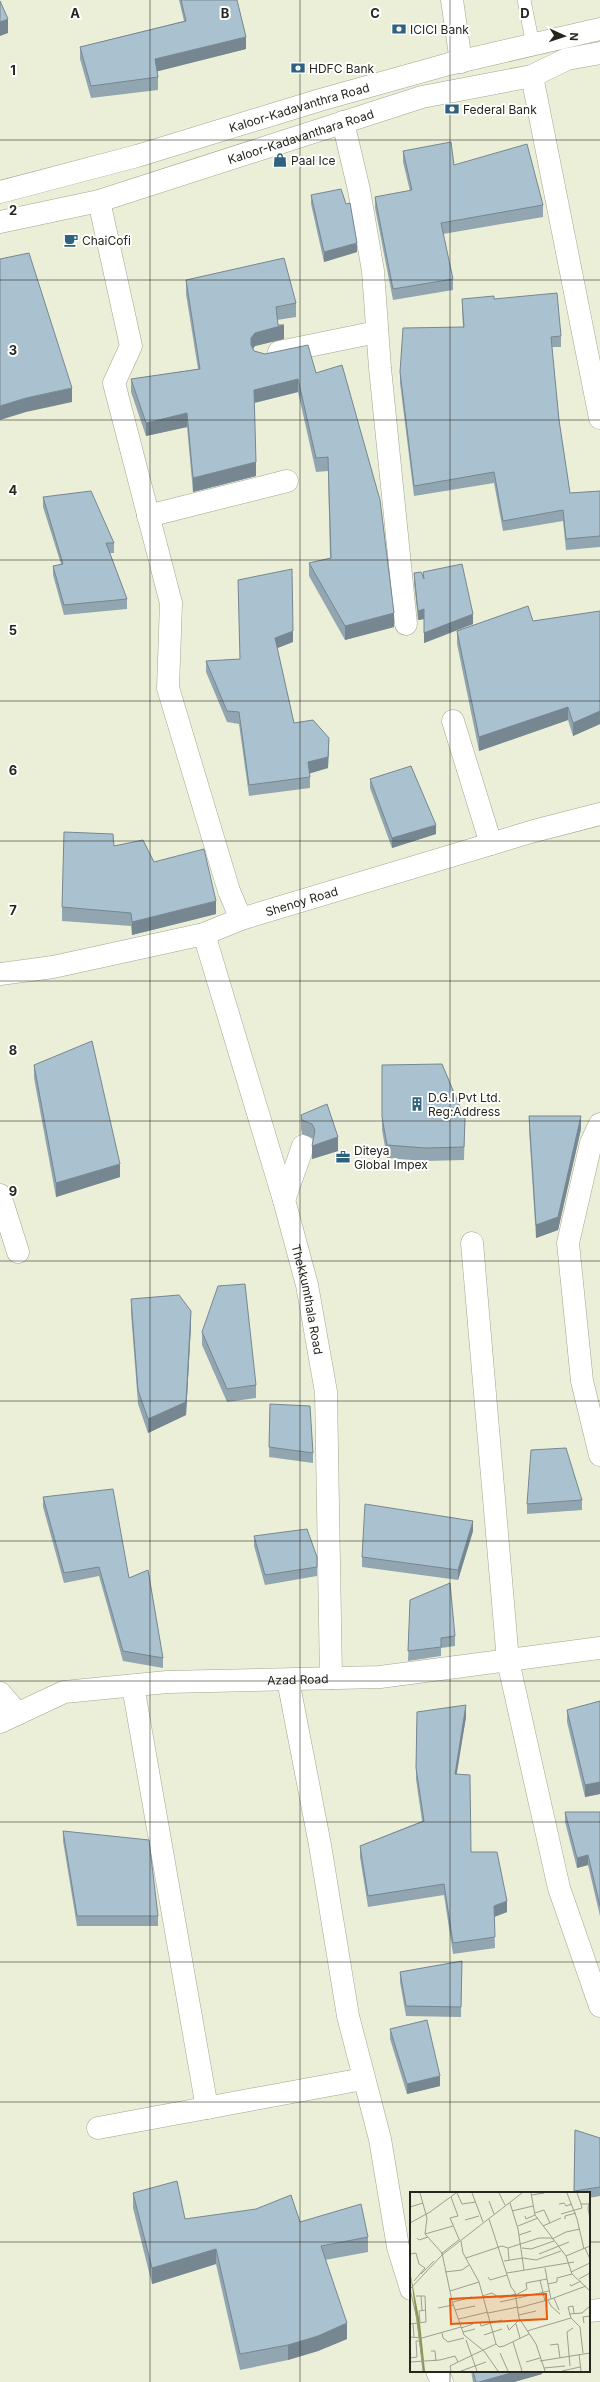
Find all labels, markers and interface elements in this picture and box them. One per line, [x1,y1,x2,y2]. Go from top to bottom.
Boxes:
text: A [70,5,80,21]
text: B [221,5,230,21]
text: C [370,5,380,21]
text: D [520,5,530,21]
north arrow [544,16,584,56]
bank icon: ICICI Bank [391,21,407,37]
place label: ICICI Bank [410,22,469,37]
text: N [567,32,581,41]
bank icon: HDFC Bank [290,60,306,76]
place label: HDFC Bank [309,61,374,76]
text: 1 [10,62,16,78]
street label: Kaloor-Kadavanthra Road [227,79,371,135]
bank icon: Federal Bank [444,101,460,117]
place label: Federal Bank [463,102,537,117]
street label: Kaloor-Kadavanthara Road [226,106,375,167]
shop icon: Paal Ice [272,152,288,168]
place label: Paal Ice [291,153,336,168]
text: 2 [9,202,17,218]
cafe icon: ChaiCofi [63,232,79,248]
place label: ChaiCofi [82,233,131,248]
text: 3 [9,342,17,358]
text: 4 [9,482,18,498]
text: 5 [9,622,17,638]
text: 6 [9,762,17,778]
street label: Shenoy Road [263,883,339,919]
text: 7 [9,902,17,918]
text: 8 [9,1042,17,1058]
place label: D.G.I Pvt Ltd. Reg:Address [428,1090,501,1119]
building icon: D.G.I Pvt Ltd. Reg:Address [409,1096,425,1112]
place label: Diteya Global Impex [354,1143,428,1172]
office icon: Diteya Global Impex [335,1149,351,1165]
text: 9 [9,1183,17,1199]
street label: Thekkumthala Road [289,1242,327,1356]
street label: Azad Road [267,1671,329,1687]
inset map [410,2192,590,2372]

